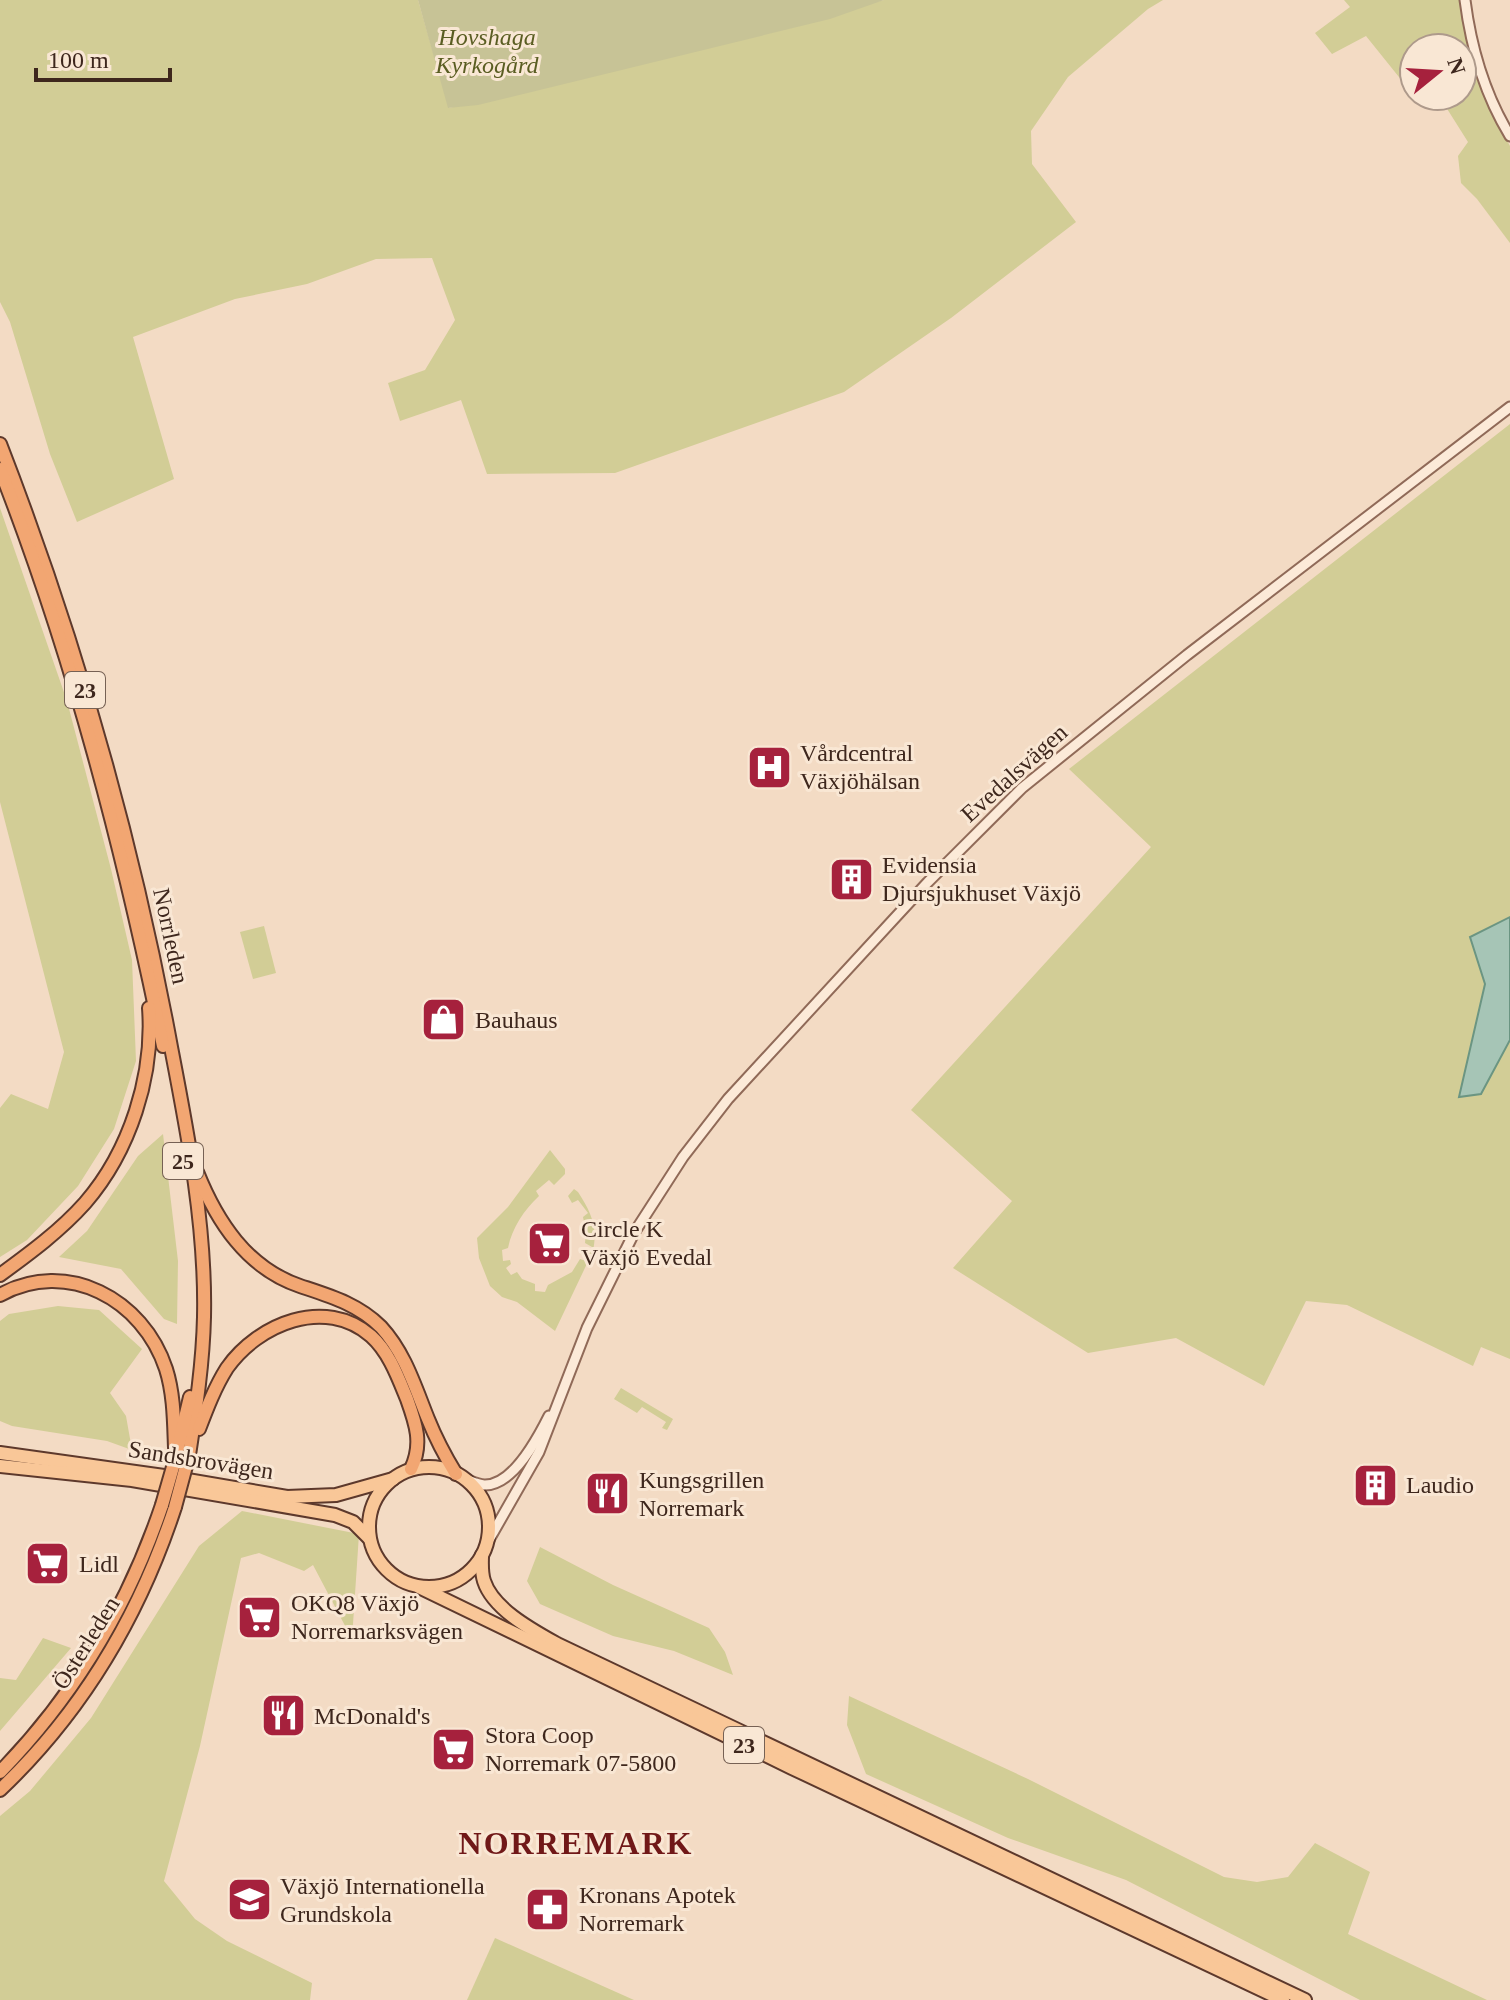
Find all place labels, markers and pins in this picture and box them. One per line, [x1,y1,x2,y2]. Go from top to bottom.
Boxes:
place label: Vårdcentral Växjöhälsan [800,740,920,794]
hospital icon: Vårdcentral Växjöhälsan [745,743,793,791]
place label: Evidensia Djursjukhuset Växjö [882,852,1081,906]
building icon: Evidensia Djursjukhuset Växjö [827,855,875,903]
shop icon: Bauhaus [420,996,468,1044]
place label: Bauhaus [475,1007,558,1033]
place label: Circle K Växjö Evedal [581,1216,713,1270]
supermarket icon: Circle K Växjö Evedal [526,1219,574,1267]
building icon: Laudio [1351,1461,1399,1509]
place label: Kungsgrillen Norremark [639,1467,764,1521]
restaurant icon: Kungsgrillen Norremark [584,1470,632,1518]
place label: Laudio [1406,1472,1474,1498]
supermarket icon: Lidl [24,1540,72,1588]
place label: Lidl [79,1551,119,1577]
place label: OKQ8 Växjö Norremarksvägen [291,1590,463,1644]
supermarket icon: OKQ8 Växjö Norremarksvägen [236,1593,284,1641]
restaurant icon: McDonald's [259,1692,307,1740]
place label: McDonald's [314,1703,430,1729]
place label: Stora Coop Norremark 07-5800 [485,1722,676,1776]
supermarket icon: Stora Coop Norremark 07-5800 [430,1725,478,1773]
place label: Växjö Internationella Grundskola [280,1873,485,1927]
school or university icon: Växjö Internationella Grundskola [225,1876,273,1924]
place label: Kronans Apotek Norremark [579,1882,736,1936]
pharmacy icon: Kronans Apotek Norremark [524,1885,572,1933]

